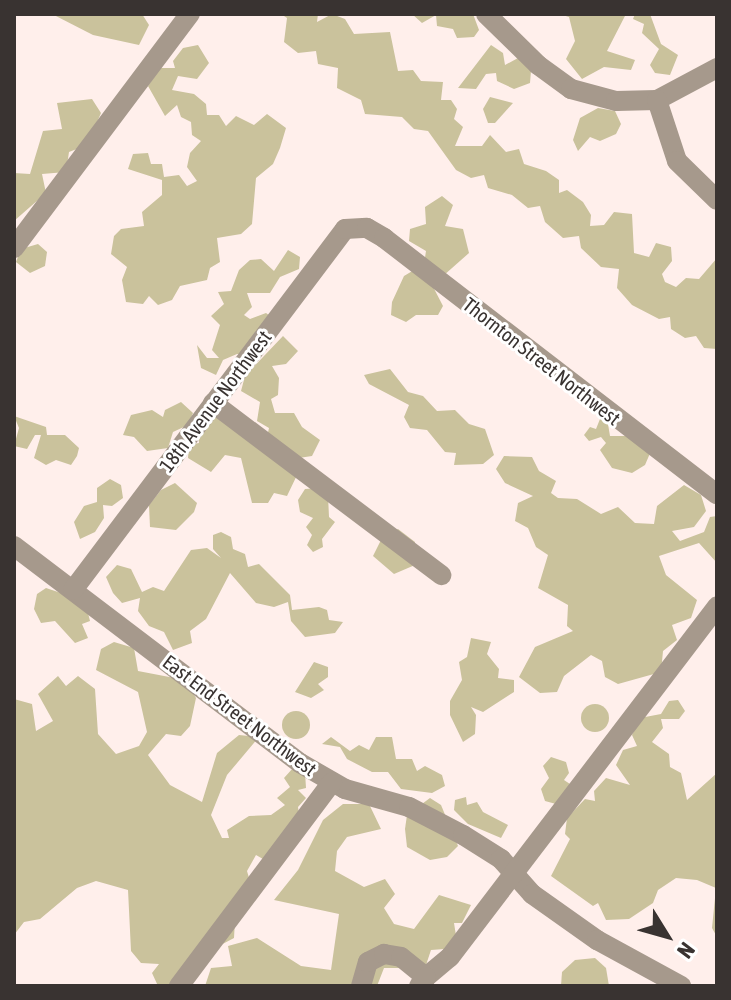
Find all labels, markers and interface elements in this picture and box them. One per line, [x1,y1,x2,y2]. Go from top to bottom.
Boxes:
street label: Thornton Street Northwest [459,292,625,430]
street label: 18th Avenue Northwest [154,325,276,477]
street label: East End Street Northwest [158,649,322,781]
north arrow [627,896,707,976]
text: N [672,937,700,963]

